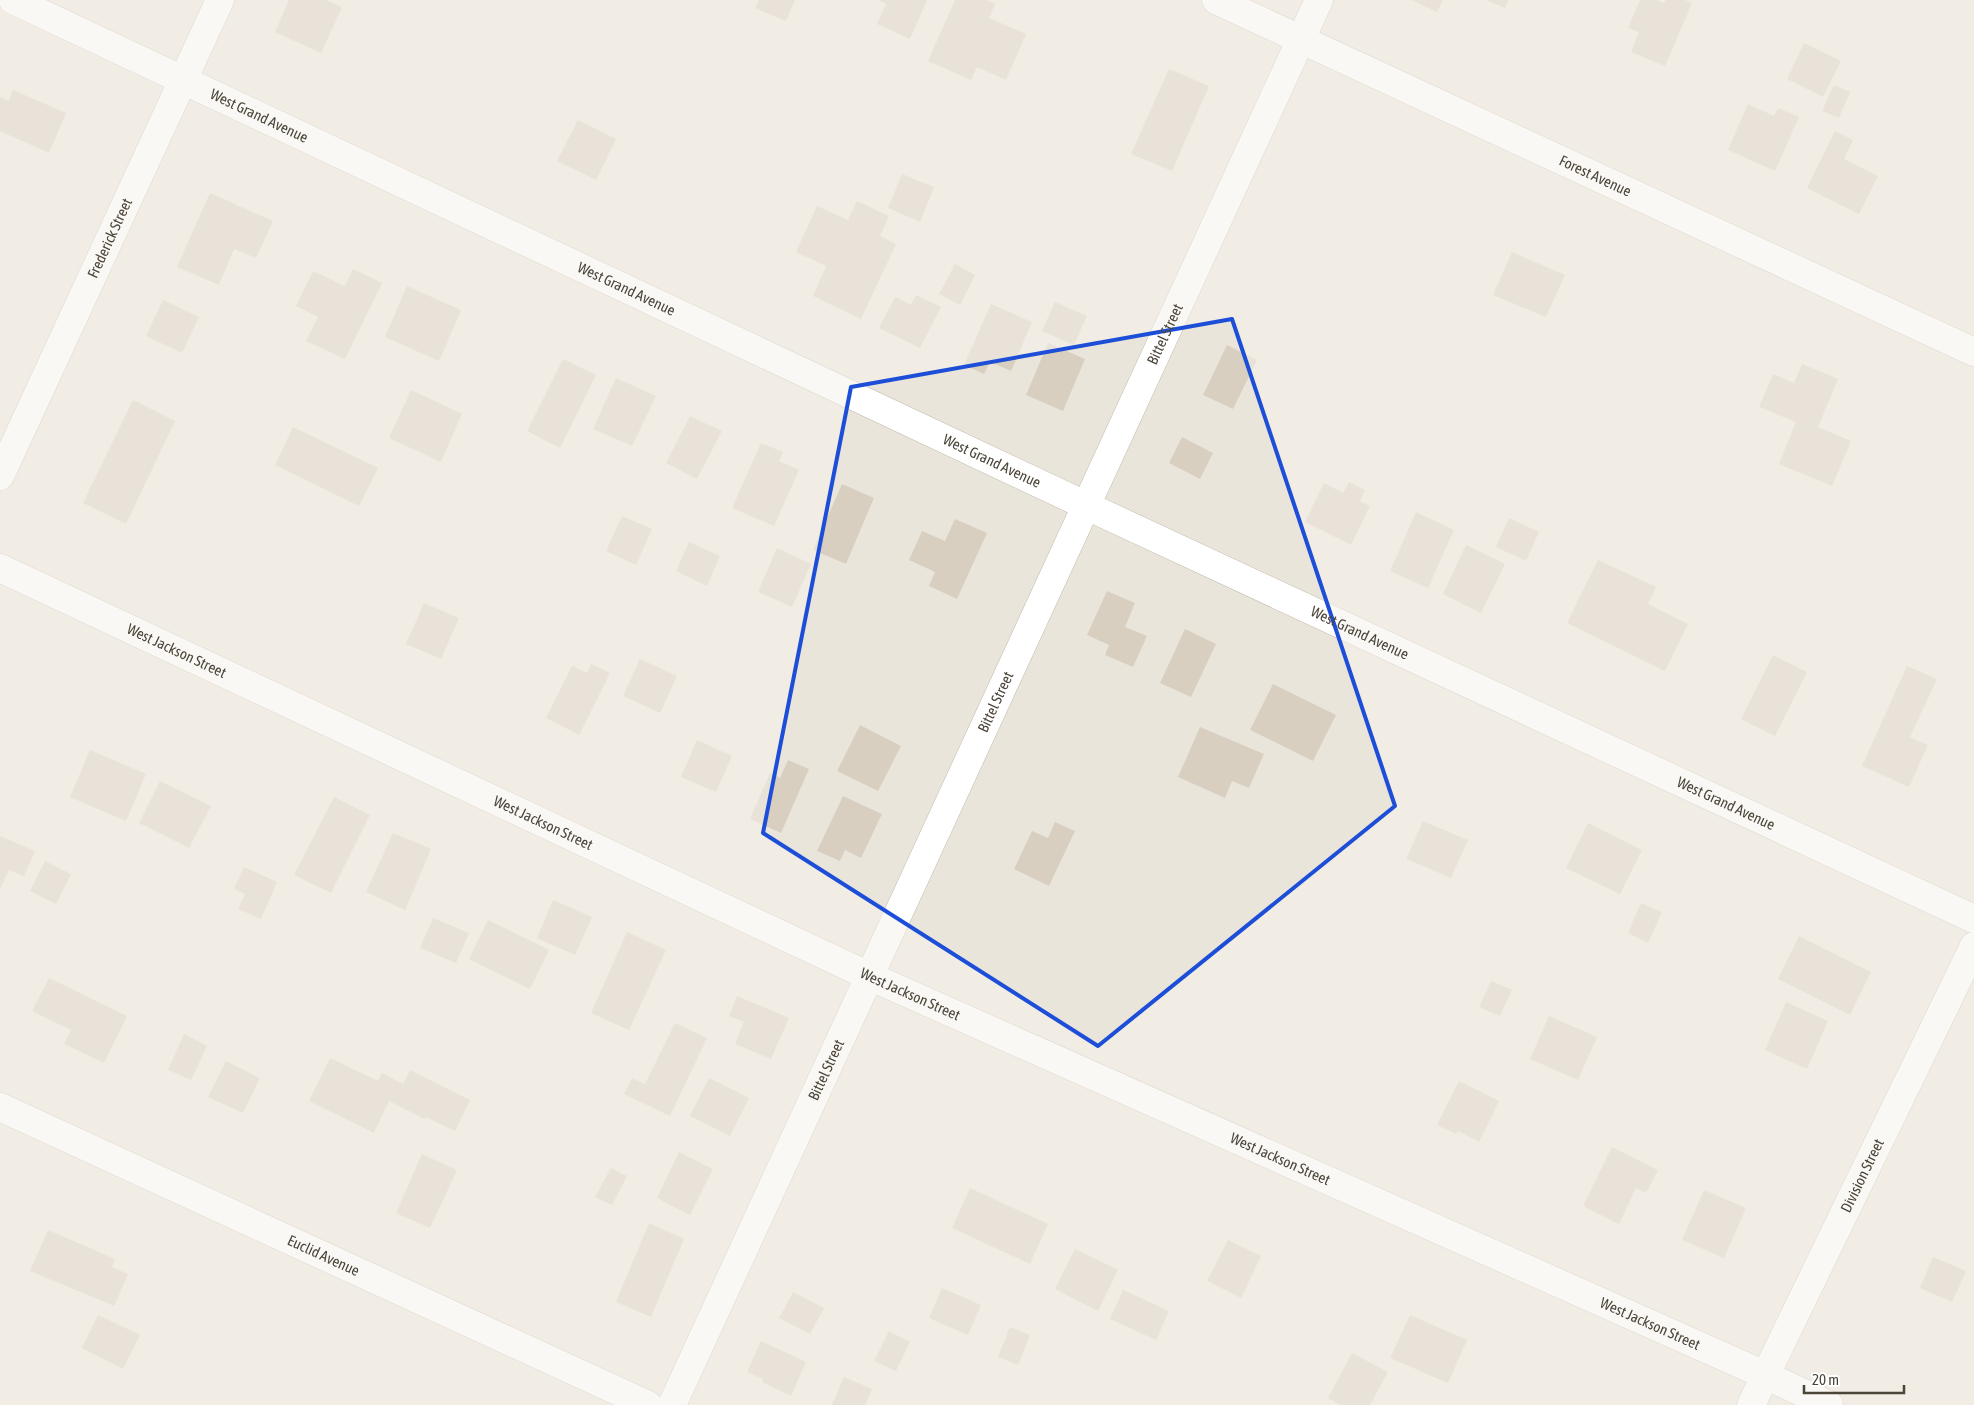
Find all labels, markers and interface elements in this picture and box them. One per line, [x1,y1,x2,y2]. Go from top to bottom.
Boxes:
street label: West Grand Avenue [208,85,311,146]
street label: Forest Avenue [1557,152,1634,200]
street label: Frederick Street [84,195,135,281]
street label: West Grand Avenue [575,258,678,319]
street label: Bittel Street [1143,301,1186,367]
street label: West Grand Avenue [940,430,1044,491]
street label: West Grand Avenue [1308,602,1412,663]
street label: West Jackson Street [124,620,229,681]
street label: Bittel Street [974,669,1017,735]
street label: West Grand Avenue [1674,773,1778,833]
street label: West Jackson Street [491,792,596,853]
street label: West Jackson Street [858,964,963,1023]
street label: Bittel Street [805,1037,847,1103]
street label: West Jackson Street [1228,1129,1333,1188]
street label: Division Street [1837,1136,1887,1215]
street label: Euclid Avenue [285,1231,363,1279]
street label: West Jackson Street [1598,1294,1703,1353]
scale bar [1804,1362,1904,1394]
text: 20 m [1812,1371,1839,1388]

